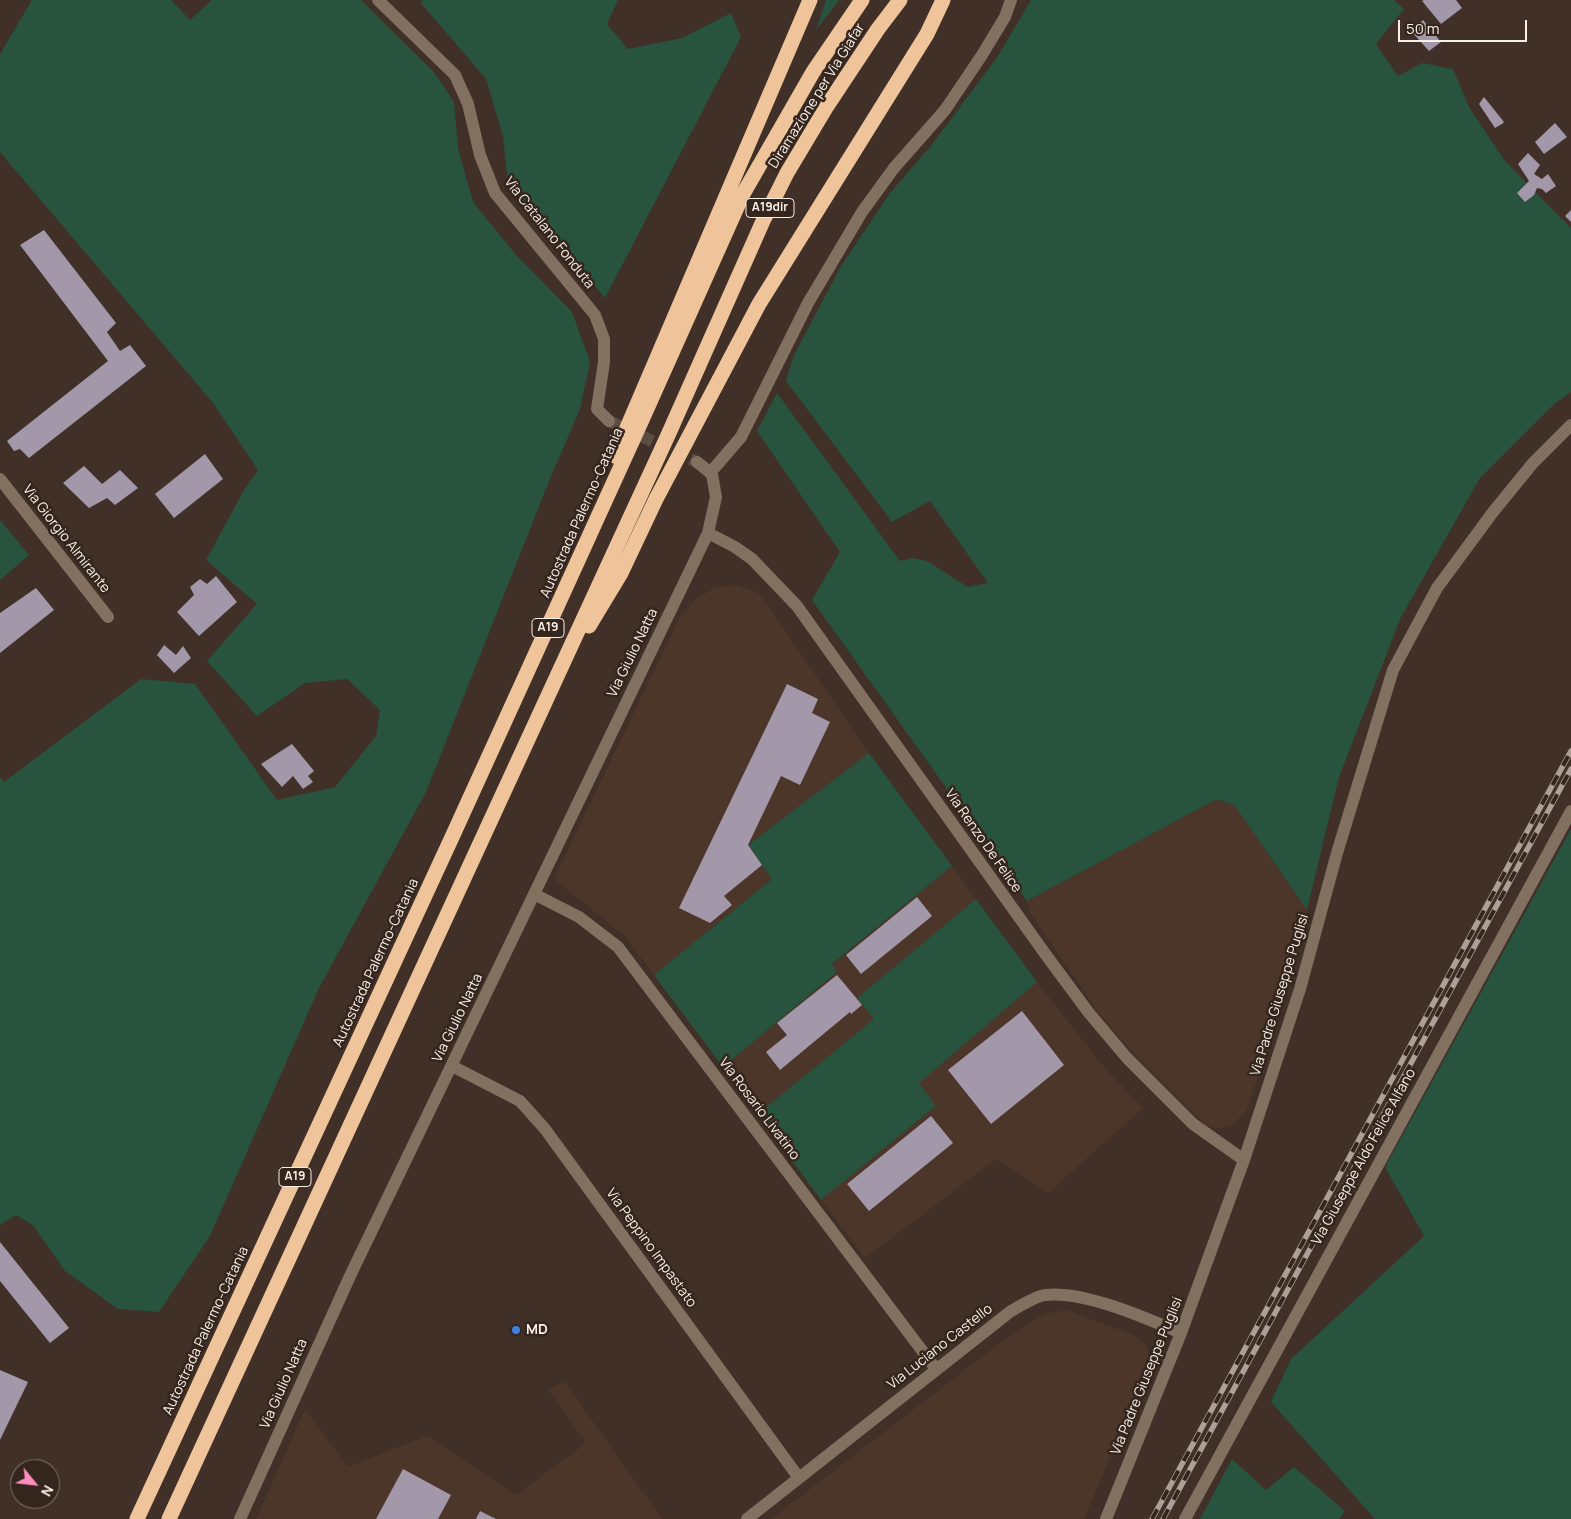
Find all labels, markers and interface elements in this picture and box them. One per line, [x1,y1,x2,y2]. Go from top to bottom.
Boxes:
scale bar [1401,10,1530,42]
text: 50 m [1406,18,1440,39]
street label: Diramazione per Via Giafar [765,20,869,172]
street label: Via Catalano Fonduta [500,174,598,292]
road number: A19dir [746,198,794,218]
street label: Autostrada Palermo-Catania [537,426,627,600]
street label: Via Giorgio Almirante [19,482,113,596]
street label: Via Giulio Natta [604,606,662,700]
road number: A19 [532,618,564,638]
street label: Via Renzo De Felice [941,786,1025,896]
street label: Autostrada Palermo-Catania [330,876,422,1050]
street label: Via Padre Giuseppe Puglisi [1247,912,1313,1078]
street label: Via Giulio Natta [429,971,487,1065]
street label: Via Rosario Livatino [715,1054,803,1164]
street label: Via Giuseppe Aldo Felice Alfano [1308,1066,1420,1248]
road number: A19 [279,1168,311,1186]
street label: Via Peppino Impastato [602,1185,700,1311]
street label: Autostrada Palermo-Catania [160,1244,252,1418]
street label: Via Padre Giuseppe Puglisi [1108,1295,1186,1457]
street label: Via Luciano Castello [884,1301,996,1393]
place label: MD [526,1322,548,1338]
marker: MD [510,1324,522,1336]
street label: Via Giulio Natta [257,1336,311,1432]
north arrow [10,1459,60,1509]
text: N [37,1482,58,1500]

